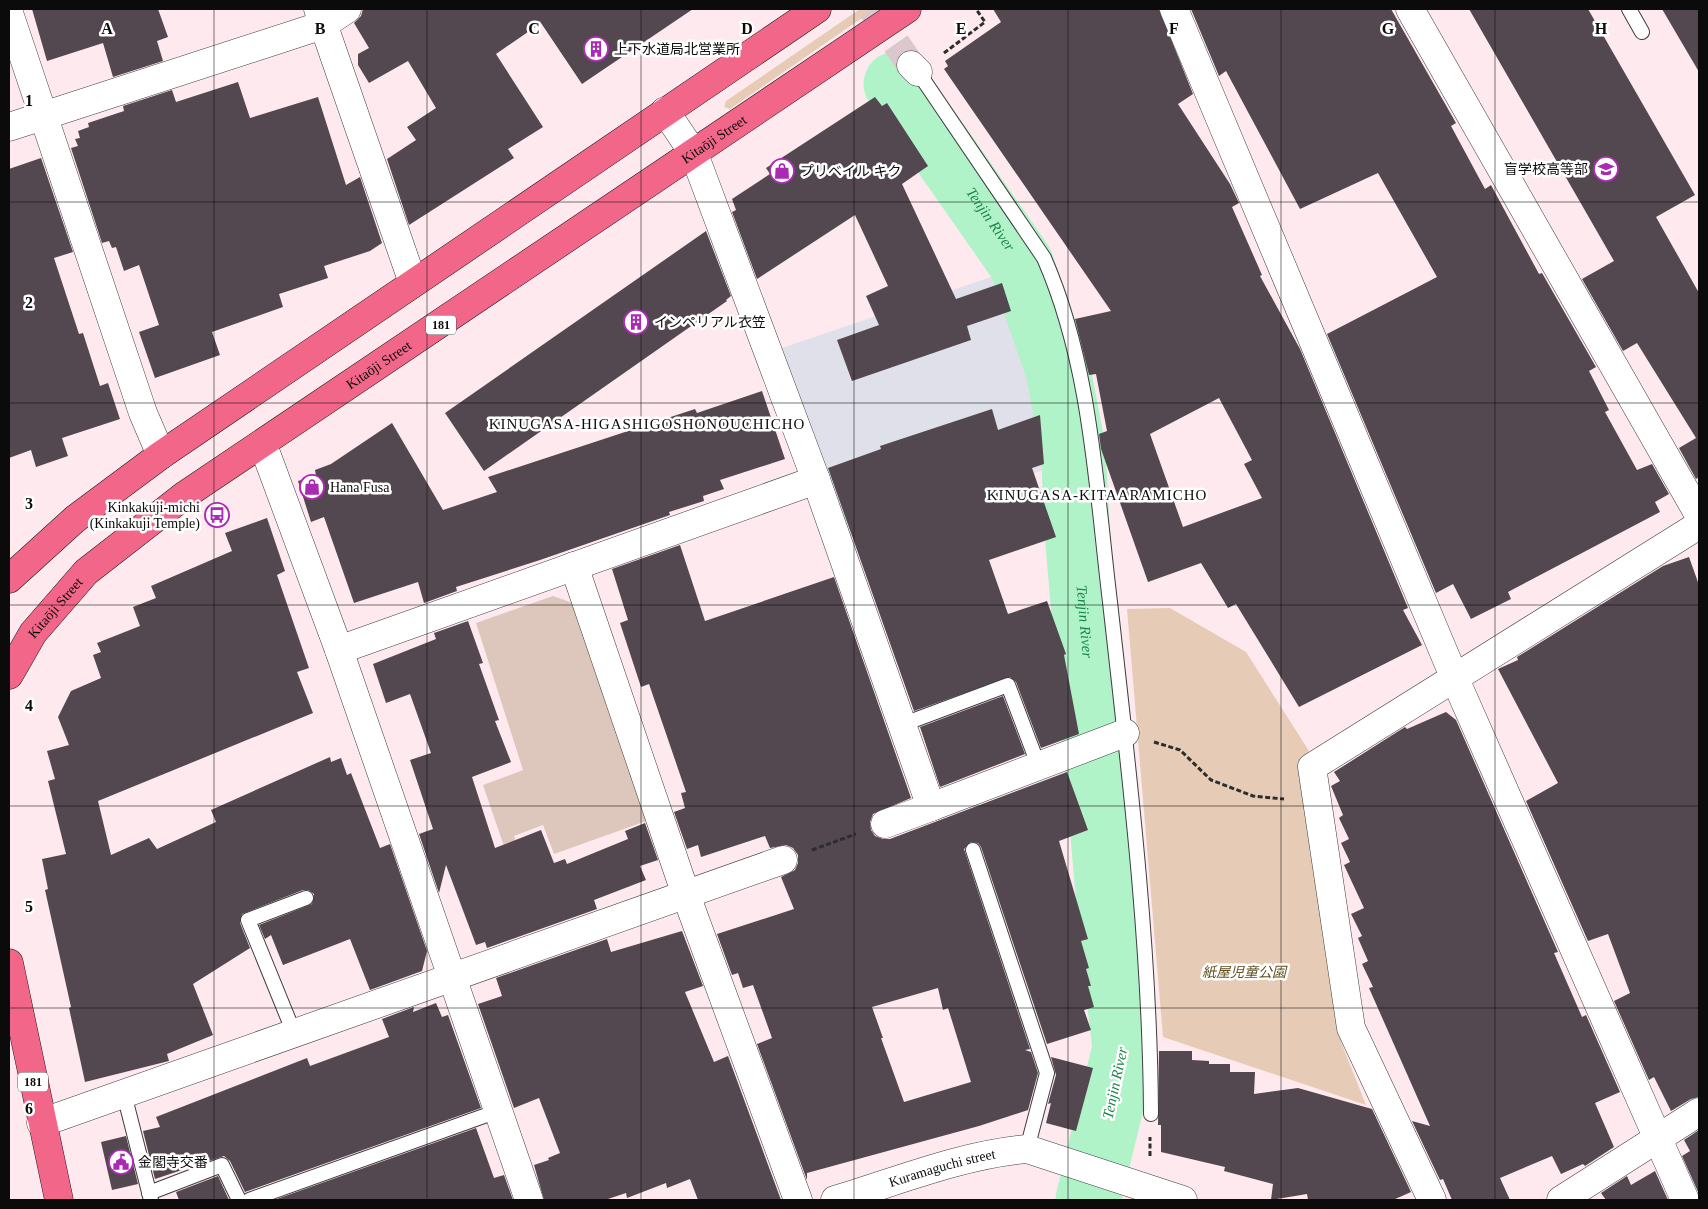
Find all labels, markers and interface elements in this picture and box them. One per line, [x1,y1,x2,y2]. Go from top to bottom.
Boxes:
text: A [101,20,113,37]
text: B [315,20,326,37]
text: C [528,20,540,37]
text: D [741,20,753,37]
text: E [956,20,966,37]
text: F [1169,20,1179,37]
text: G [1382,20,1395,37]
text: H [1595,20,1608,37]
building icon: 上下水道局北営業所 [583,36,609,62]
place label: 上下水道局北営業所 [614,41,740,57]
text: 1 [25,92,33,109]
street label: Kitaōji Street [678,112,749,166]
school or university icon: 盲学校高等部 [1593,156,1619,182]
shop icon: プリベイル キク [769,158,795,184]
place label: 盲学校高等部 [1504,161,1588,177]
place label: プリベイル キク [800,164,902,179]
water label: Tenjin River [963,185,1018,254]
text: 2 [25,294,33,311]
building icon: インペリアル衣笠 [623,309,649,335]
place label: インペリアル衣笠 [654,315,766,330]
road number: 181 [426,316,456,334]
street label: Kitaōji Street [343,337,414,392]
district label: KINUGASA-HIGASHIGOSHONOUCHICHO [489,416,805,432]
shop icon: Hana Fusa [299,474,325,500]
place label: Hana Fusa [330,480,390,495]
district label: KINUGASA-KITAARAMICHO [987,487,1207,503]
text: 3 [25,495,33,512]
place label: Kinkakuji-michi (Kinkakuji Temple) [90,500,200,532]
bus stop icon: Kinkakuji-michi (Kinkakuji Temple) [204,502,230,528]
street label: Kitaōji Street [25,574,85,641]
water label: Tenjin River [1074,584,1096,659]
text: 4 [25,697,33,714]
text: 5 [25,898,33,915]
park label: 紙屋児童公園 [1202,965,1288,980]
water label: Tenjin River [1100,1045,1130,1120]
road number: 181 [18,1072,48,1092]
text: 6 [25,1100,33,1117]
street label: Kuramaguchi street [887,1146,997,1190]
public building icon: 金閣寺交番 [108,1149,134,1175]
place label: 金閣寺交番 [138,1155,208,1170]

